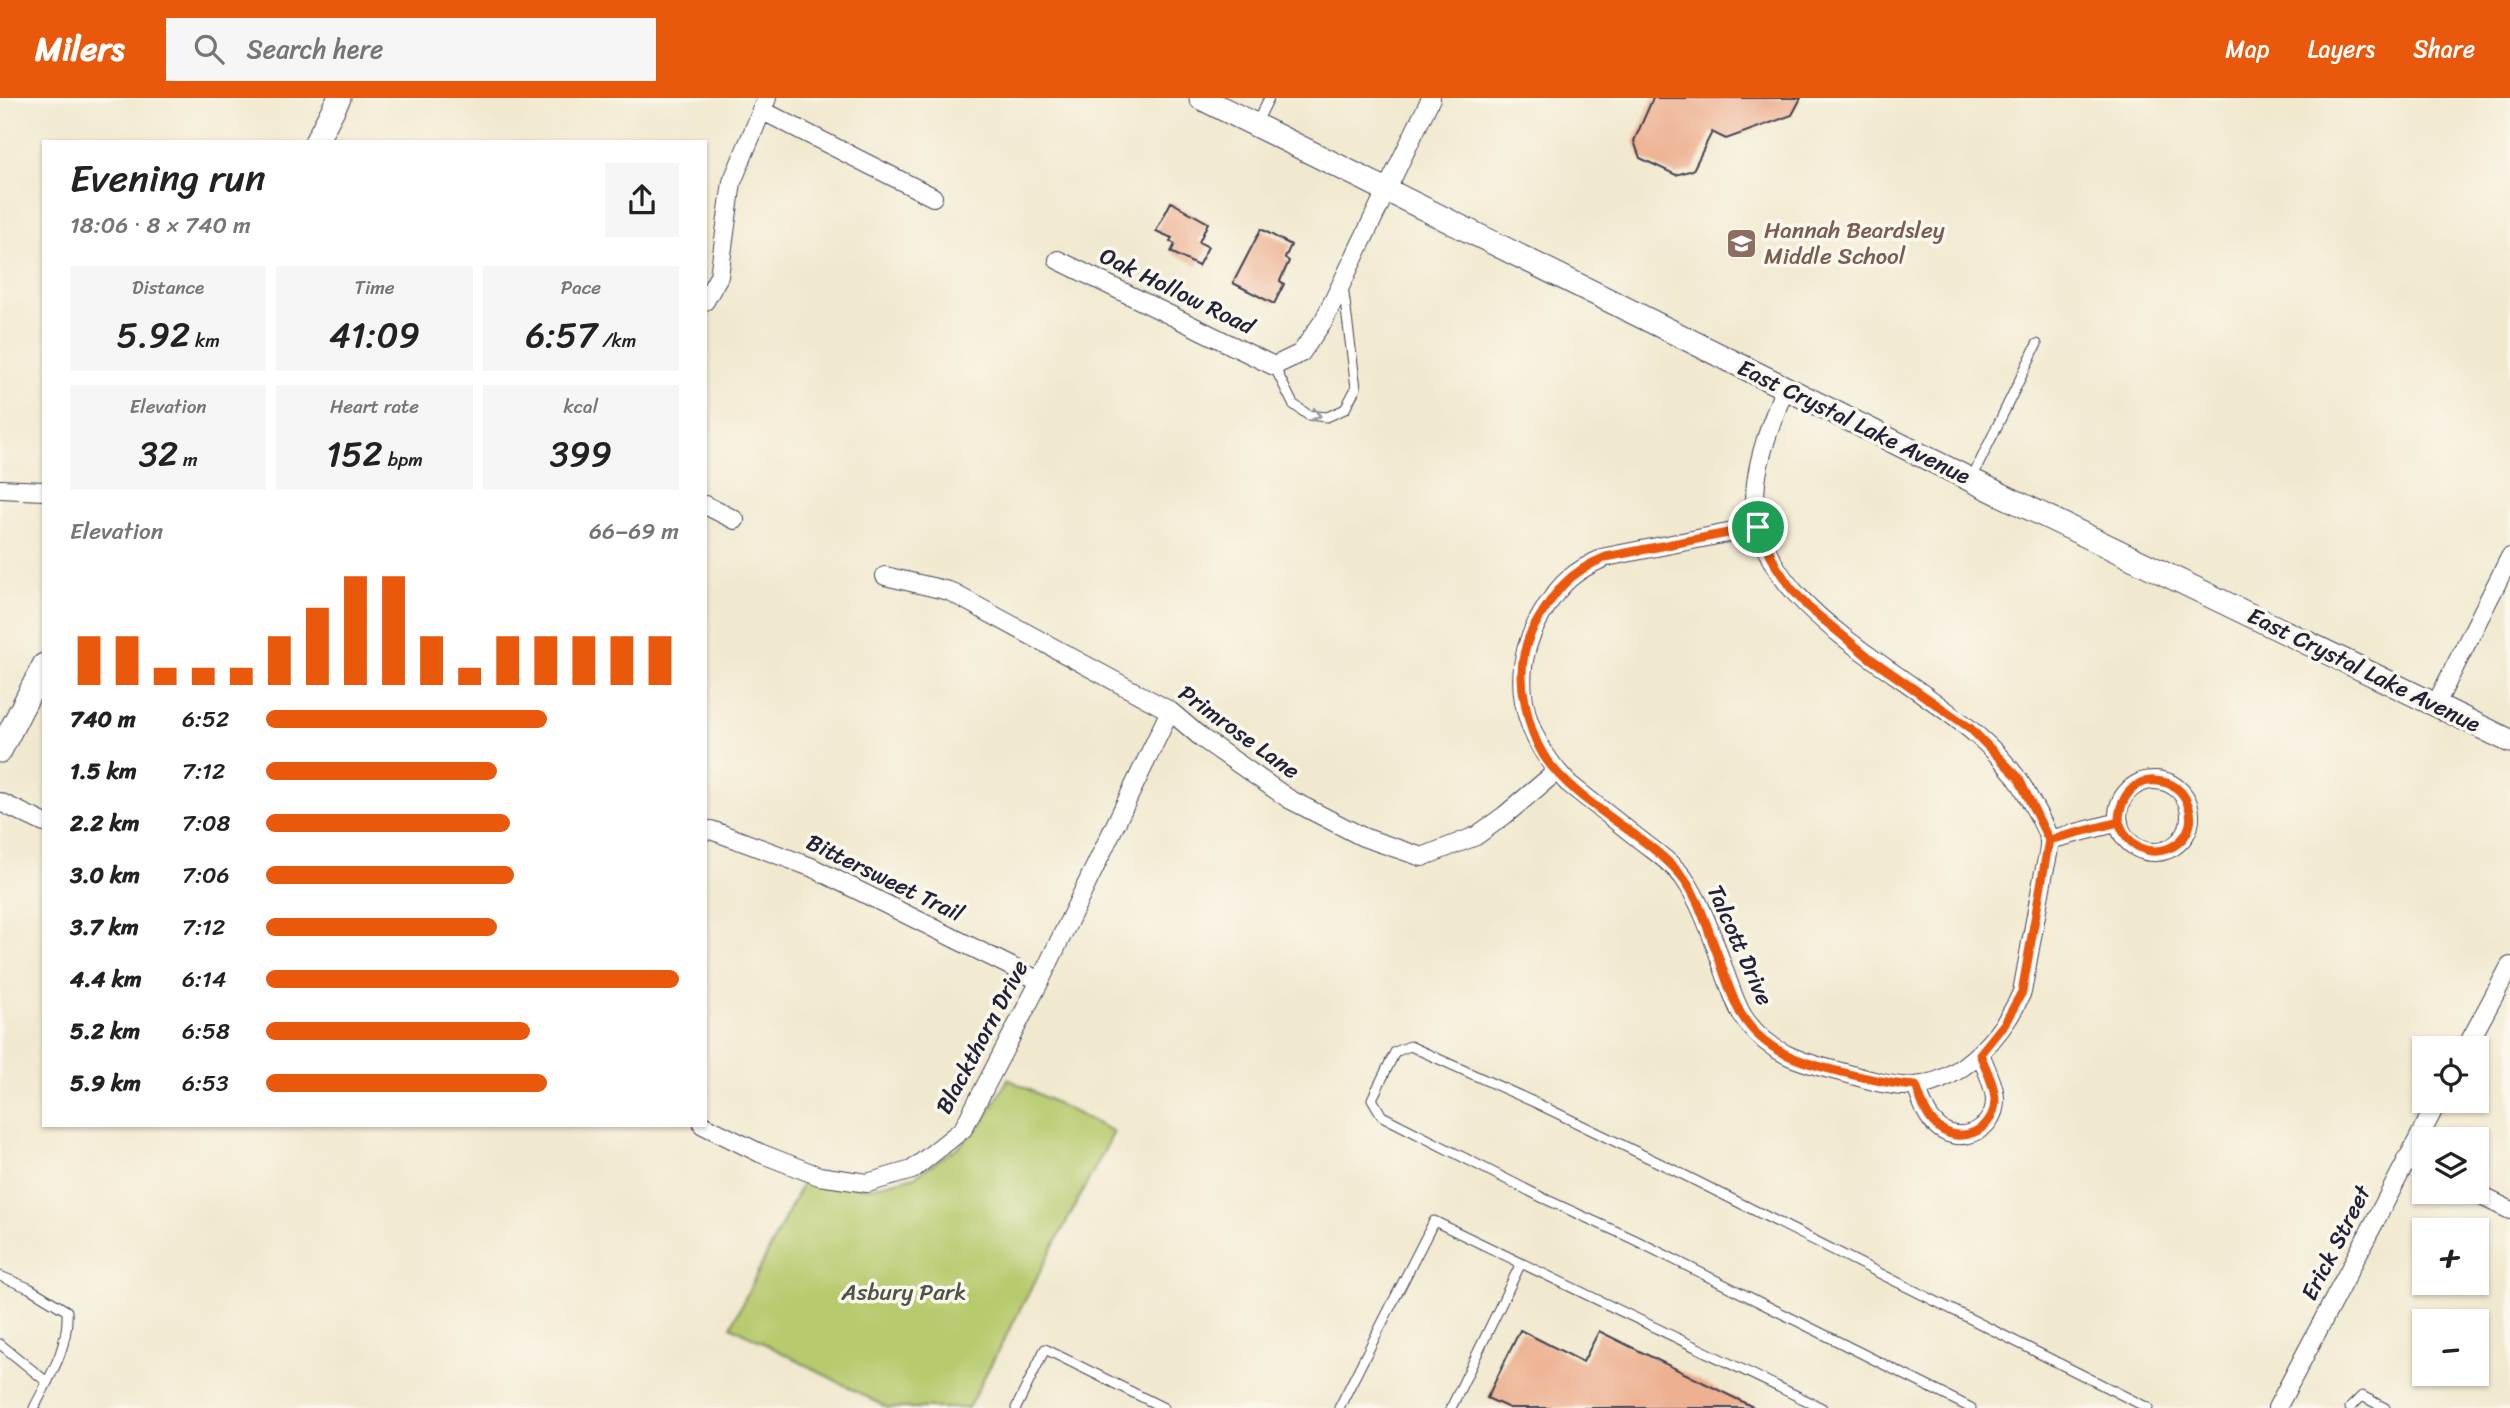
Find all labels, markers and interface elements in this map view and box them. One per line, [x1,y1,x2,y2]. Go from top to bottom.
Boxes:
search box [166,18,656,81]
text: Milers [35,20,124,78]
text: Search here [246,26,383,72]
text: Map [2225,28,2270,70]
text: Layers [2308,28,2375,70]
text: Share [2413,28,2475,70]
icon: search [190,30,228,68]
text: Evening run [70,145,266,212]
button: share [605,163,679,237]
text: 18:06 · 8 × 740 m [70,205,251,246]
place label: Hannah Beardsley Middle School [1764,210,1945,277]
school or university icon: Hannah Beardsley Middle School [1724,226,1758,260]
street label: Oak Hollow Road [1092,236,1263,347]
text: Distance [132,271,204,304]
text: Time [354,271,395,304]
text: Pace [561,271,601,304]
text: 5.92 [117,304,190,366]
text: 41:09 [329,304,420,366]
text: 6:57 [525,304,597,366]
text: km [190,324,220,357]
text: /km [597,324,636,357]
street label: East Crystal Lake Avenue [1730,348,1978,496]
text: Elevation [130,390,207,423]
text: Heart rate [330,390,419,423]
text: kcal [564,390,598,423]
one-way arrow [1310,406,1322,421]
text: 32 [139,423,178,485]
text: 152 [326,423,383,485]
text: 399 [550,423,612,485]
text: m [178,443,198,476]
text: bpm [383,443,423,476]
pin [1728,497,1788,557]
icon: arrive [1739,508,1777,546]
text: Elevation [70,511,163,552]
text: 66–69 m [589,511,679,552]
street label: East Crystal Lake Avenue [2240,596,2488,744]
street label: Primrose Lane [1169,674,1309,791]
text: 740 m [70,699,136,740]
text: 6:52 [182,699,229,740]
text: 1.5 km [70,751,137,792]
text: 7:12 [182,751,225,792]
text: 2.2 km [70,803,139,844]
text: 7:08 [182,803,230,844]
street label: Bittersweet Trail [799,822,971,934]
text: 3.0 km [70,855,140,896]
text: 7:06 [182,855,230,896]
street label: Talcott Drive [1695,878,1785,1012]
text: 3.7 km [70,907,139,948]
text: 7:12 [182,907,225,948]
street label: Blackthorn Drive [924,952,1040,1122]
text: 4.4 km [70,959,142,1000]
text: 6:14 [182,959,226,1000]
text: 5.2 km [70,1011,140,1052]
text: 6:58 [182,1011,230,1052]
map controls [2412,1036,2489,1386]
button: locate [2412,1036,2489,1113]
text: 5.9 km [70,1063,141,1104]
text: 6:53 [182,1063,229,1104]
button: layers [2412,1127,2489,1204]
street label: Erick Street [2289,1176,2383,1308]
button: + [2412,1218,2489,1295]
park label: Asbury Park [841,1272,966,1313]
button: − [2412,1309,2489,1386]

